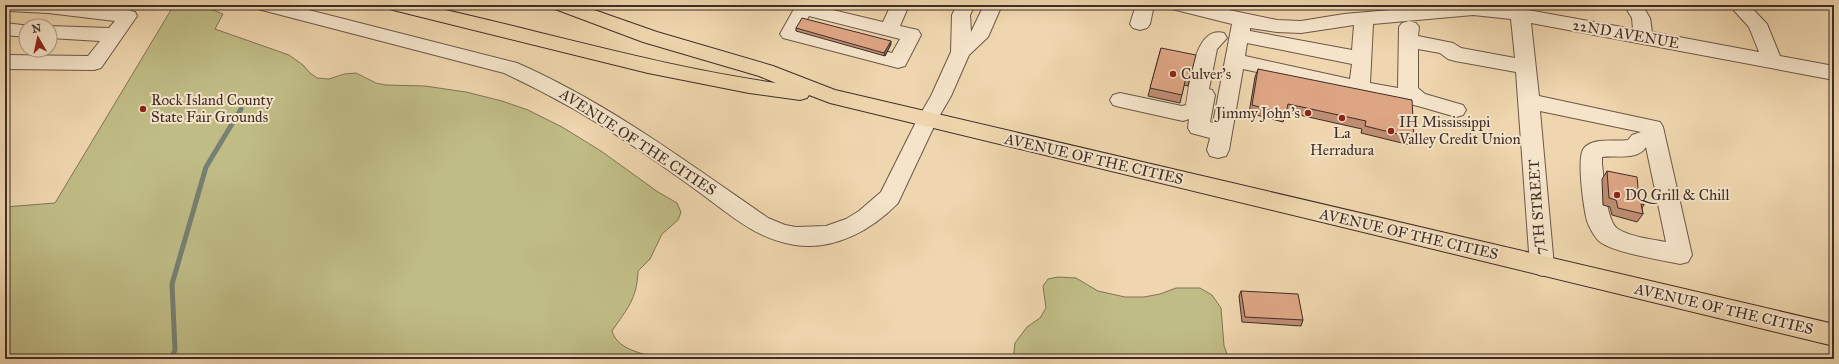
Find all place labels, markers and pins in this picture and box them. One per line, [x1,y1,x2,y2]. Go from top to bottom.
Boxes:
place label: Culver's [1181,65,1231,83]
marker: Culver's [1168,69,1178,79]
place label: Rock Island County State Fair Grounds [151,91,274,126]
marker: Rock Island County State Fair Grounds [138,104,148,114]
place label: Jimmy John's [1214,104,1300,123]
marker: Jimmy John's [1303,108,1313,118]
marker: La Herradura [1337,113,1347,123]
place label: IH Mississippi Valley Credit Union [1398,113,1521,148]
place label: La Herradura [1310,124,1375,159]
marker: IH Mississippi Valley Credit Union [1386,126,1396,136]
place label: DQ Grill & Chill [1625,186,1730,204]
marker: DQ Grill & Chill [1612,190,1622,200]

